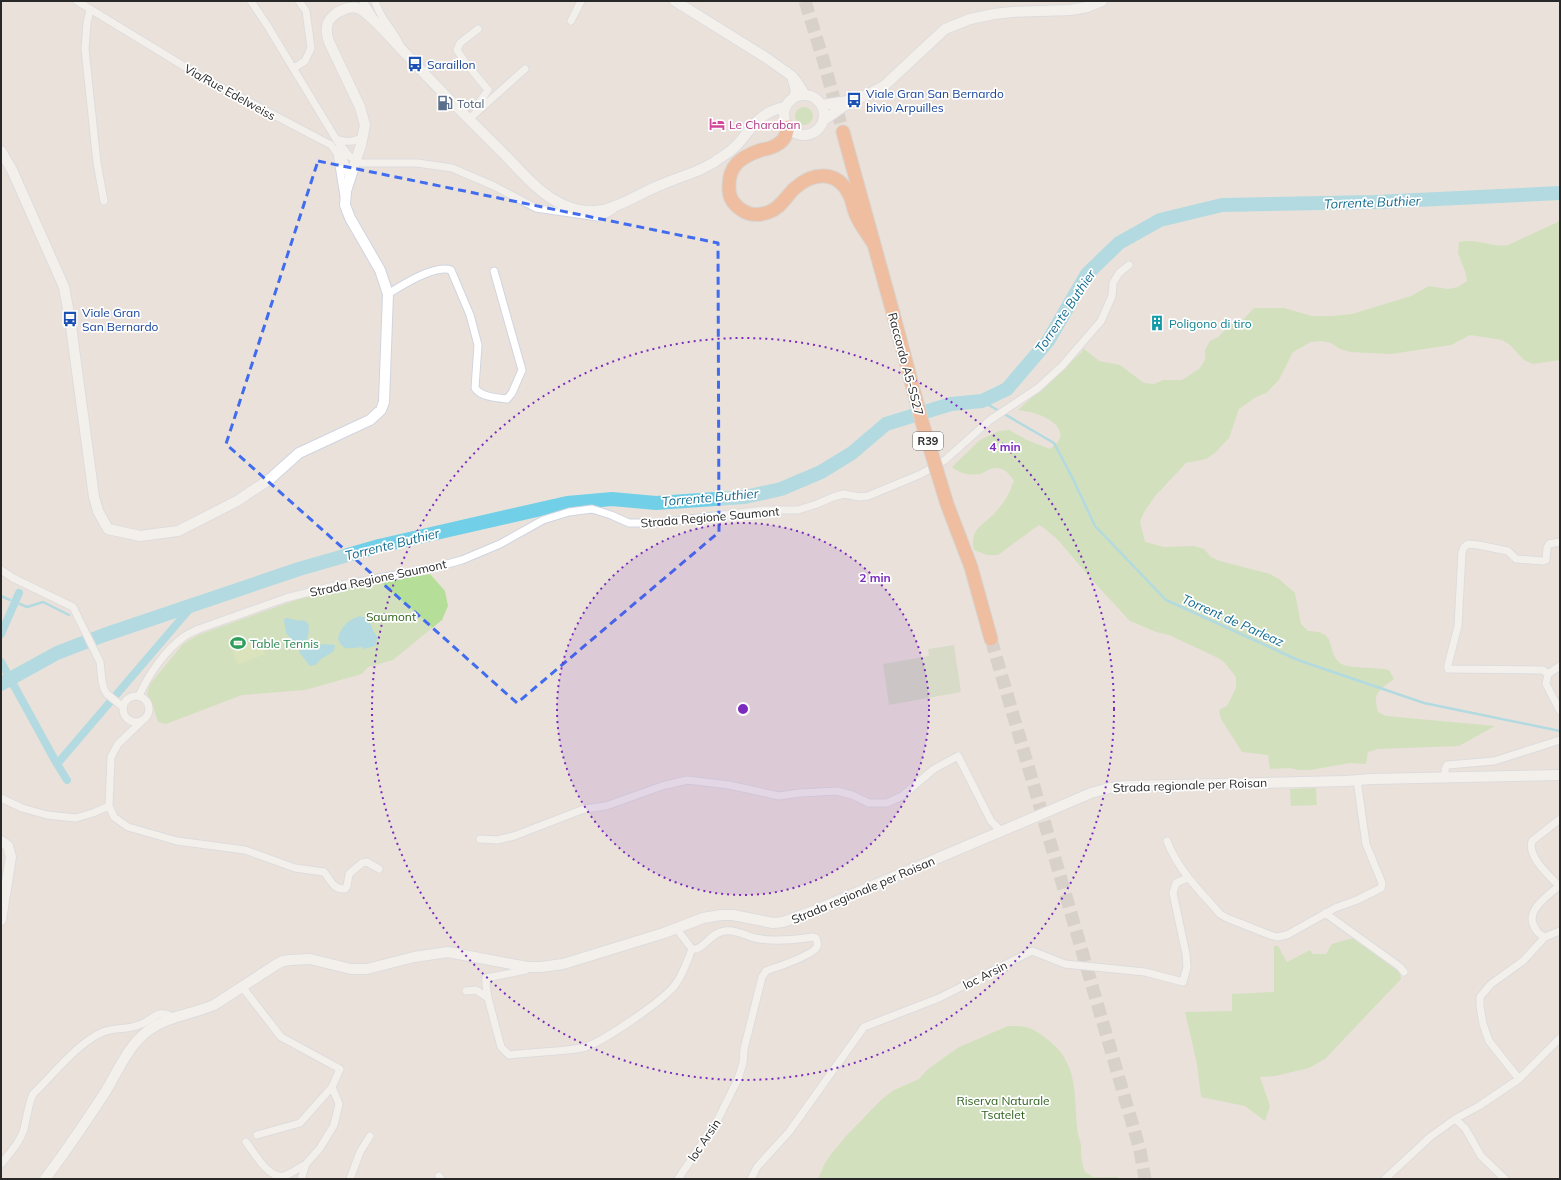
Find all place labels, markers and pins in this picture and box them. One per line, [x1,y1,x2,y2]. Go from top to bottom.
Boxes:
bus stop icon: Saraillon [406,55,424,73]
place label: Saraillon [427,57,476,72]
place label: Viale Gran San Bernardo bivio Arpuilles [866,86,1004,115]
bus stop icon: Viale Gran San Bernardo bivio Arpuilles [845,91,863,109]
fuel station icon: Total [436,94,454,112]
place label: Total [457,96,484,111]
hotel icon: Le Charaban [708,115,726,133]
place label: Le Charaban [729,117,801,132]
place label: Viale Gran San Bernardo [82,305,159,334]
bus stop icon: Viale Gran San Bernardo [61,310,79,328]
building icon: Poligono di tiro [1148,314,1166,332]
place label: Poligono di tiro [1169,316,1252,331]
sports icon: Table Tennis [229,634,247,652]
place label: Table Tennis [250,636,319,651]
centre of rings [736,702,750,716]

